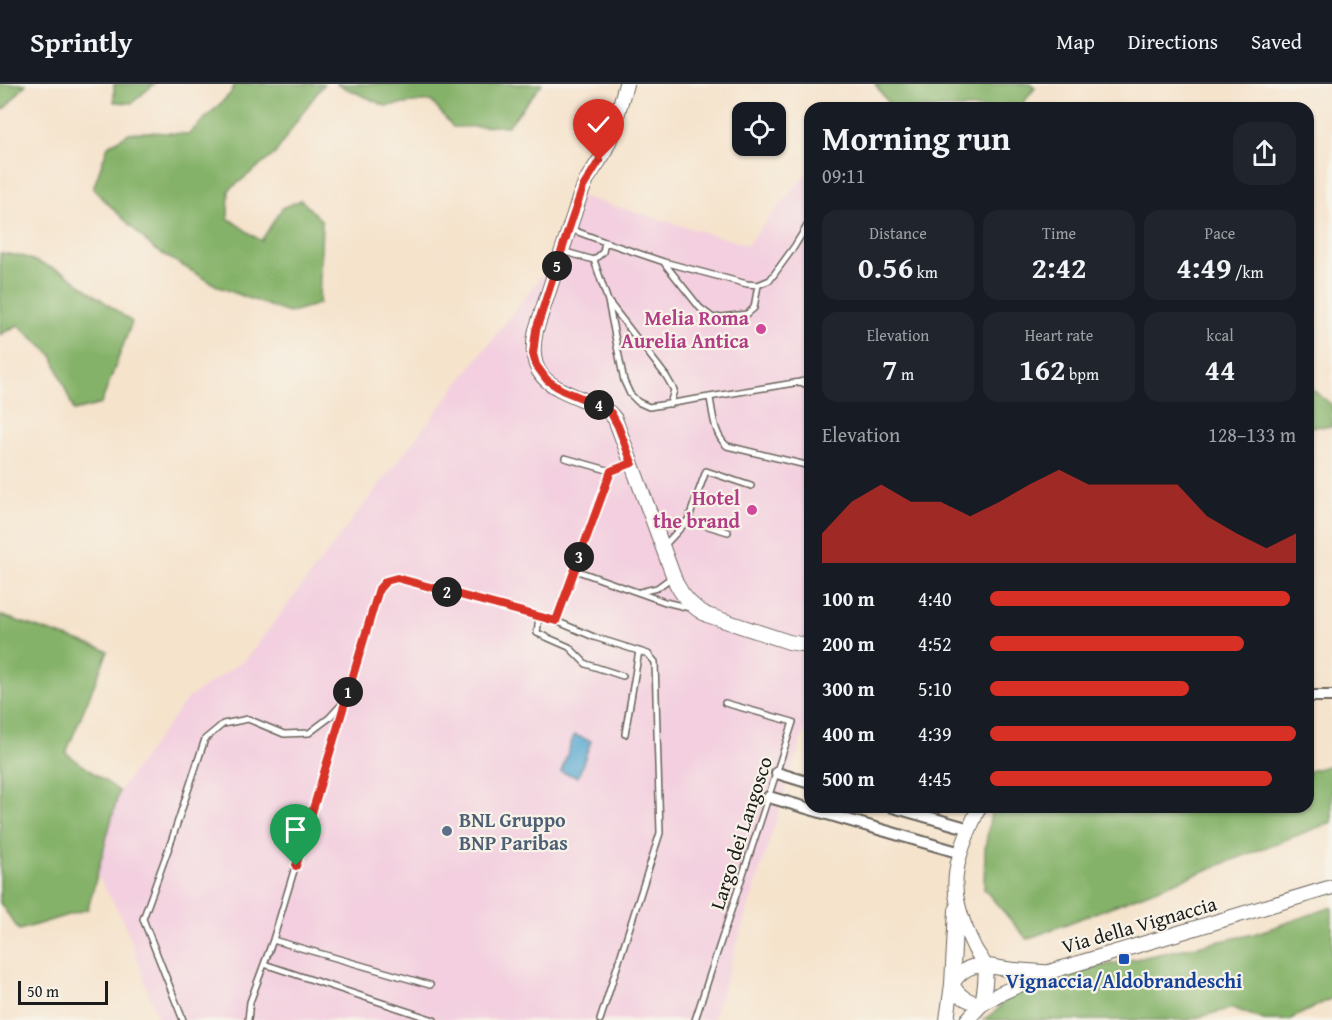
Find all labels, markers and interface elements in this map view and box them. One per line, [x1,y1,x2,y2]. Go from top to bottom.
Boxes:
text: Sprintly [30,21,132,62]
text: Map [1056,26,1095,57]
text: Directions [1128,26,1218,57]
text: Saved [1251,26,1302,57]
pin [573,99,624,161]
map controls [732,102,786,156]
button: locate [732,102,786,156]
icon: check [582,108,615,141]
text: Morning run [822,114,1011,162]
button: share [1233,122,1296,185]
text: 09:11 [822,161,865,190]
text: Distance [869,221,927,245]
text: Time [1042,221,1076,245]
text: Pace [1205,221,1235,245]
text: 0.56 [858,245,913,289]
text: 2:42 [1031,245,1087,289]
text: 4:49 [1176,245,1231,289]
pin: 5 [542,251,572,281]
text: 5 [553,254,561,278]
text: km [913,260,938,284]
text: /km [1231,260,1264,284]
place label: Melia Roma Aurelia Antica [621,303,750,355]
marker: Melia Roma Aurelia Antica [754,322,768,336]
text: Elevation [867,323,929,347]
text: Heart rate [1025,323,1093,347]
text: kcal [1206,323,1234,347]
text: 7 [882,347,897,391]
text: 162 [1019,347,1066,391]
text: 44 [1204,347,1236,391]
text: m [897,362,914,386]
text: bpm [1066,362,1099,386]
pin: 4 [584,390,614,420]
text: 4 [595,393,603,417]
text: Elevation [822,420,900,449]
text: 128–133 m [1208,420,1296,449]
place label: Hotel the brand [653,483,741,535]
marker: Hotel the brand [745,503,759,517]
pin: 3 [564,542,594,572]
text: 3 [575,545,583,569]
pin: 2 [432,577,462,607]
text: 2 [443,580,451,604]
text: 100 m [822,584,875,613]
text: 4:40 [918,584,952,613]
text: 200 m [822,629,875,658]
text: 4:52 [918,629,952,658]
text: 300 m [822,674,875,703]
text: 5:10 [918,674,952,703]
pin: 1 [333,677,363,707]
text: 1 [344,680,352,704]
text: 400 m [822,719,875,748]
text: 4:39 [918,719,952,748]
street label: Largo dei Langosco [702,752,779,913]
text: 500 m [822,764,875,793]
text: 4:45 [918,764,952,793]
pin [270,804,321,866]
place label: BNL Gruppo BNP Paribas [459,805,568,857]
icon: arrive [279,813,312,846]
marker: BNL Gruppo BNP Paribas [440,824,454,838]
street label: Via della Vignaccia [1058,888,1220,960]
marker: Vignaccia/Aldobrandeschi [1117,952,1131,966]
place label: Vignaccia/Aldobrandeschi [1006,966,1242,995]
scale bar [18,978,108,1006]
text: 50 m [27,979,59,1003]

